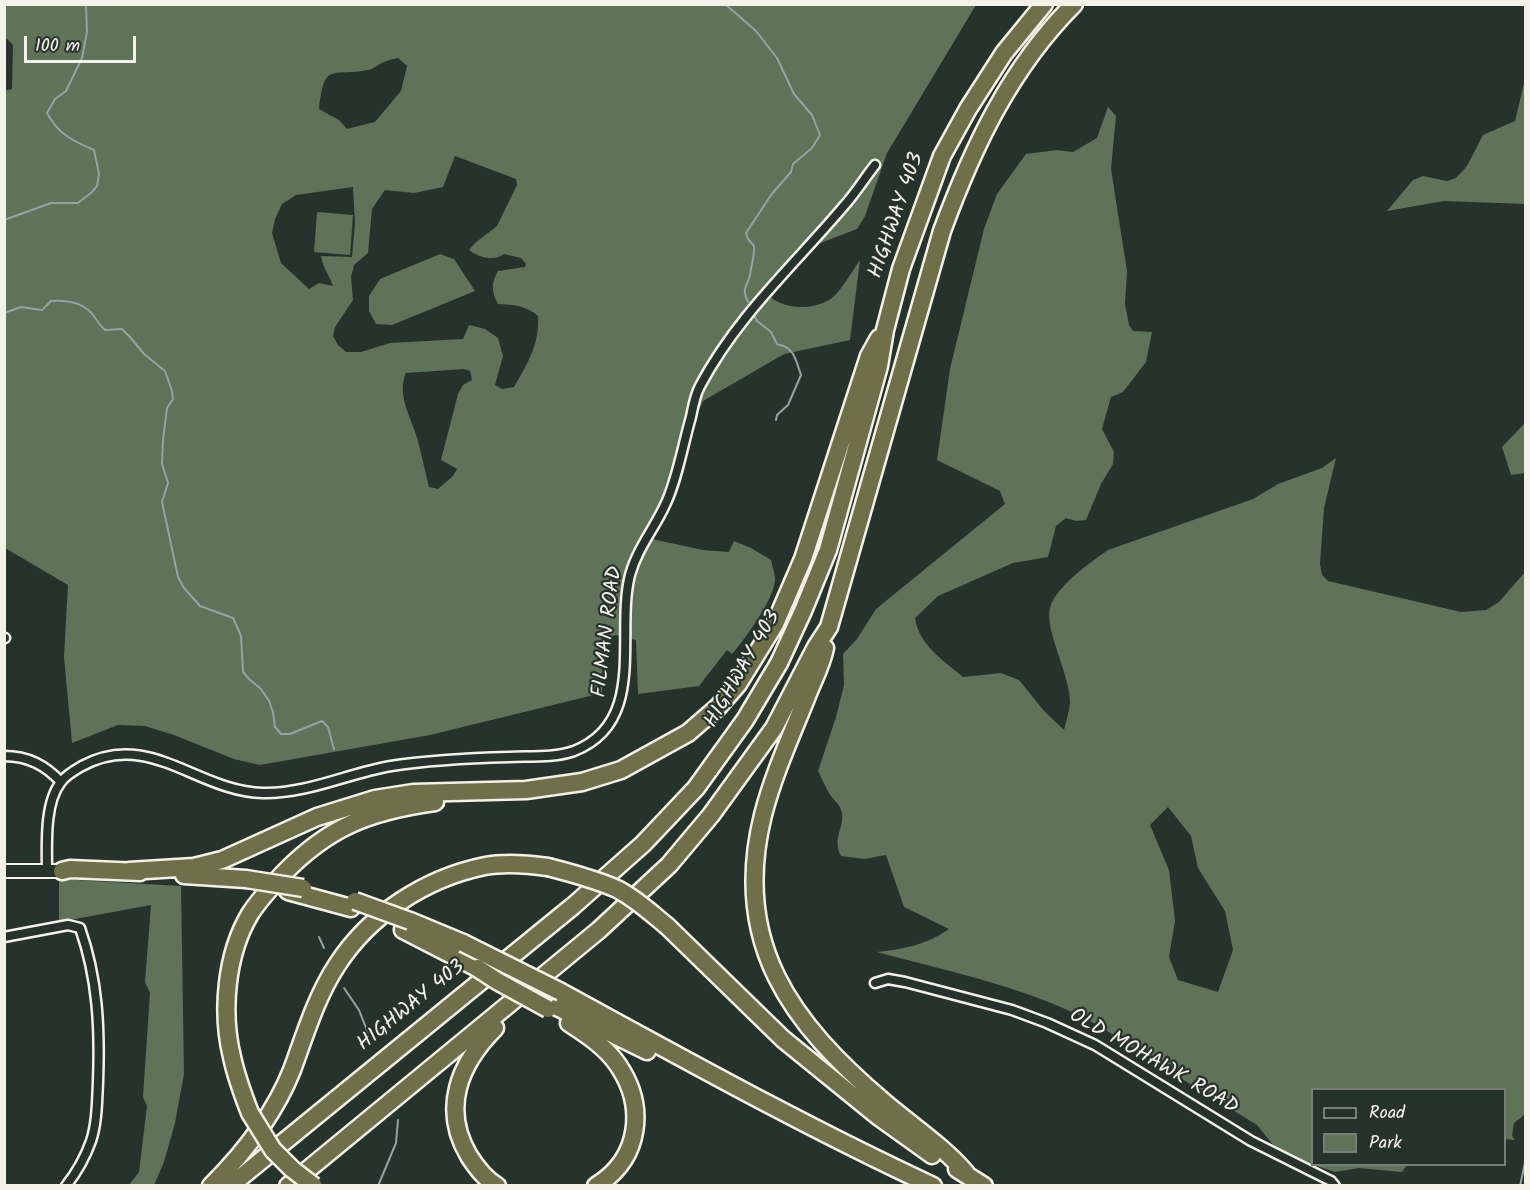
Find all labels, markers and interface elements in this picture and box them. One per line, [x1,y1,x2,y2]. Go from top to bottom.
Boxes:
scale bar [27,24,140,62]
text: 100 m [35,32,80,61]
street label: HIGHWAY 403 [865,150,931,282]
street label: FILMAN ROAD [588,565,630,699]
street label: HIGHWAY 403 [700,607,788,733]
street label: HIGHWAY 403 [353,956,471,1058]
street label: OLD MOHAWK ROAD [1064,1004,1242,1122]
legend [1311,1088,1506,1166]
text: Road [1369,1099,1405,1128]
text: Park [1369,1129,1402,1158]

